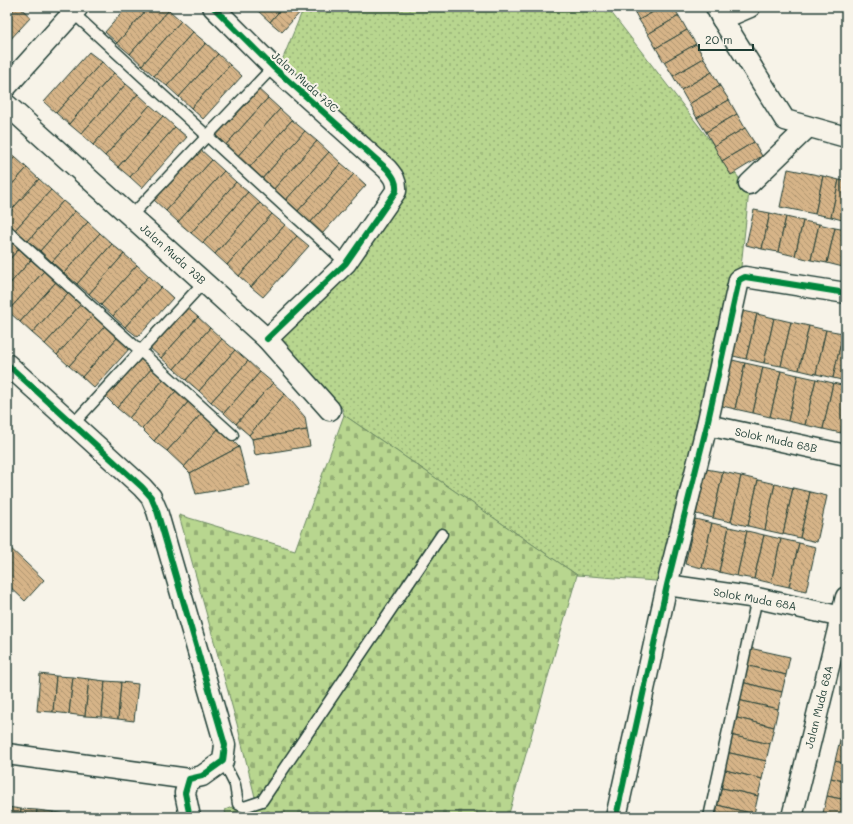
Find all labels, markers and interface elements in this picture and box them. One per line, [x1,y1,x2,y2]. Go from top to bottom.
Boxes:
scale bar [699,26,753,52]
text: 20 m [705,31,733,47]
street label: Jalan Muda 73C [269,48,342,116]
street label: Jalan Muda 73B [137,220,210,287]
street label: Solok Muda 68B [734,423,819,456]
street label: Solok Muda 68A [712,584,798,613]
street label: Jalan Muda 68A [801,664,836,750]

